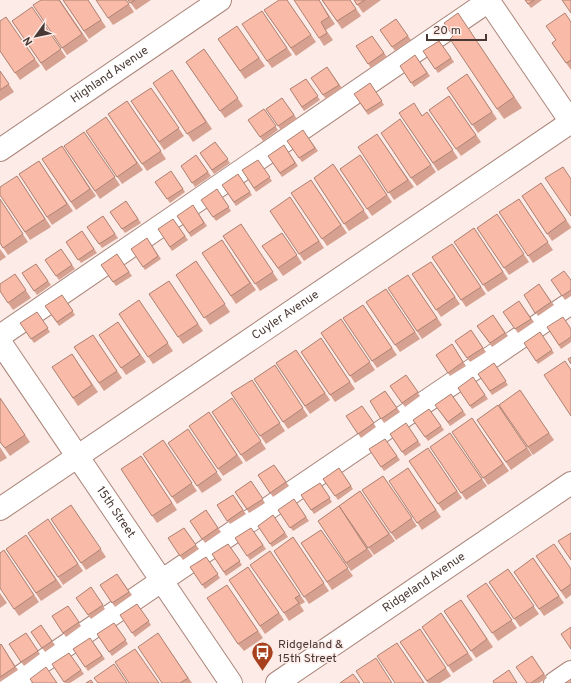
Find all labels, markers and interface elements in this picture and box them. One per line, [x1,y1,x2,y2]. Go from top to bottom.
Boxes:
north arrow [16,16,56,56]
scale bar [427,16,486,42]
text: 20 m [433,23,461,39]
text: N [20,34,36,48]
street label: Highland Avenue [68,43,152,107]
street label: Cuyler Avenue [249,287,322,344]
street label: 15th Street [92,484,139,541]
street label: Ridgeland Avenue [380,549,469,617]
place label: Ridgeland & 15th Street [278,637,343,667]
bus stop icon: Ridgeland & 15th Street [249,639,275,672]

